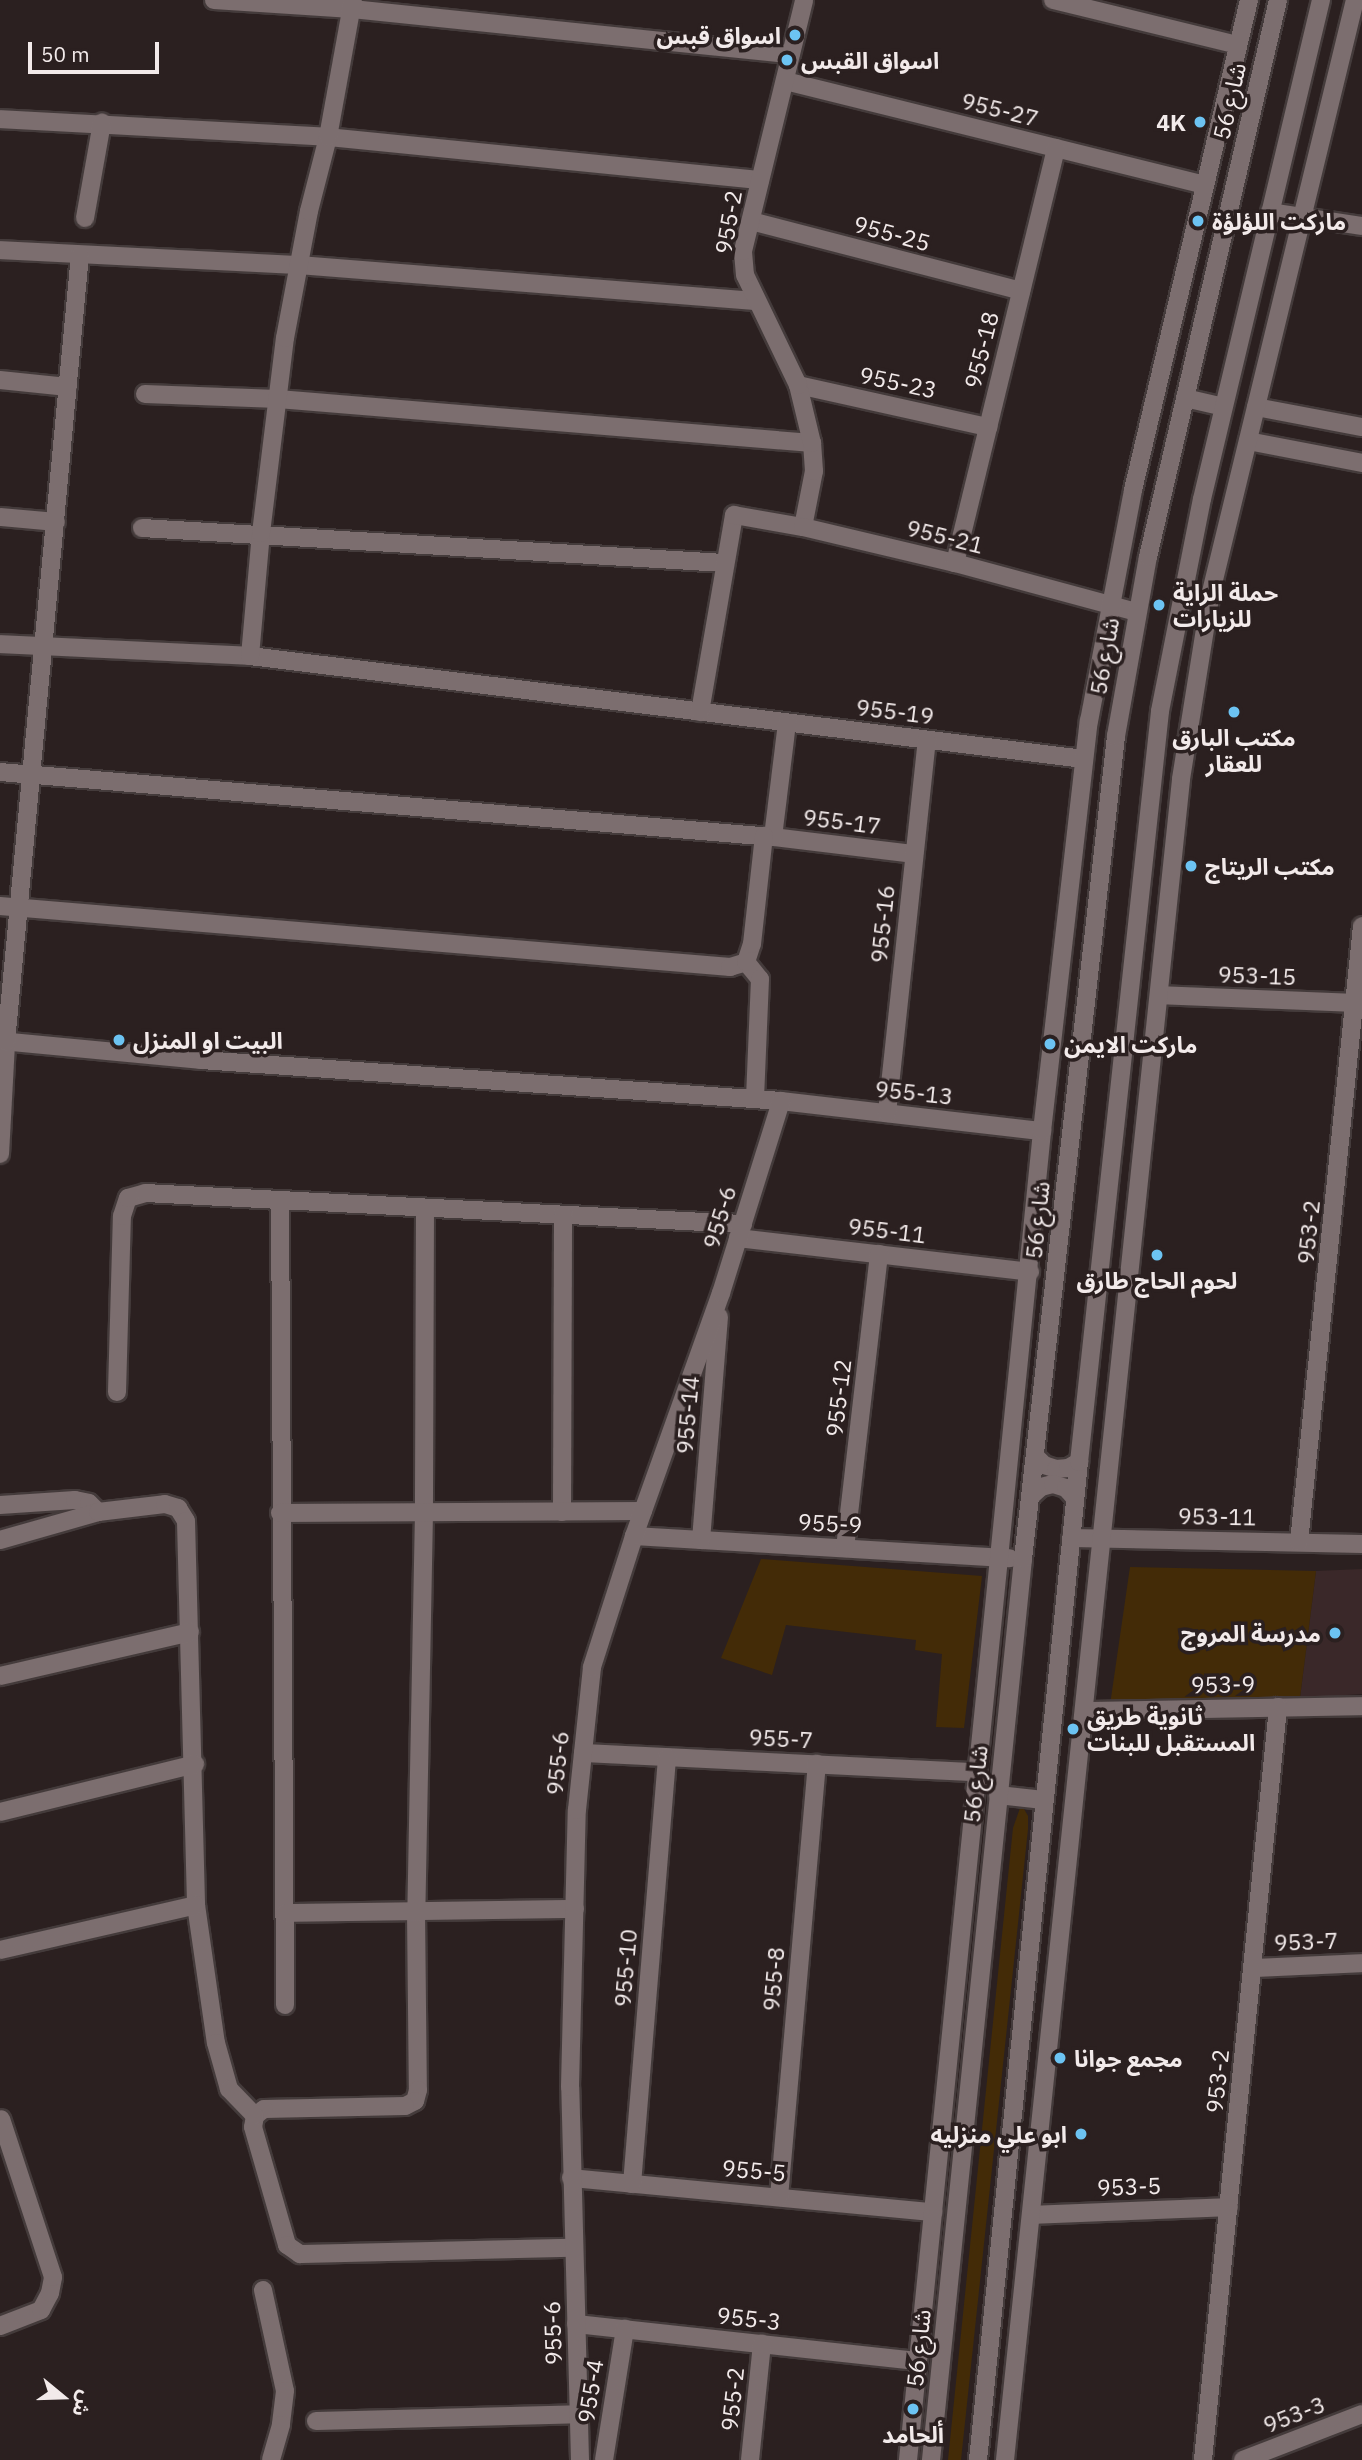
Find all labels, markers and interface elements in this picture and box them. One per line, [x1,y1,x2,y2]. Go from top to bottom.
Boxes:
place label: اسواق قبس [656,21,781,49]
marker: اسواق قبس [787,27,803,43]
scale bar [32,28,163,72]
text: 50 m [41,40,90,68]
place label: اسواق القبس [801,46,939,74]
marker: اسواق القبس [779,52,795,68]
street label: شارع 56 [1207,60,1251,142]
street label: 955-27 [959,86,1041,132]
place label: 4K [1156,108,1186,136]
marker: 4K [1192,114,1208,130]
street label: 955-2 [709,188,747,256]
place label: ماركت اللؤلؤة [1212,207,1346,235]
street label: 955-25 [851,210,933,256]
marker: ماركت اللؤلؤة [1190,213,1206,229]
street label: 955-18 [958,309,1004,391]
street label: 955-23 [857,360,939,404]
street label: 955-21 [904,513,986,559]
place label: حملة الراية للزيارات [1173,578,1278,632]
marker: حملة الراية للزيارات [1151,597,1167,613]
street label: شارع 56 [1084,615,1124,697]
street label: 955-19 [855,693,935,729]
marker: مكتب البارق للعقار [1226,704,1242,720]
place label: مكتب البارق للعقار [1172,723,1296,777]
street label: 955-17 [802,803,882,839]
place label: مكتب الريتاج [1205,852,1335,880]
marker: مكتب الريتاج [1183,858,1199,874]
street label: 955-16 [864,884,900,964]
street label: 953-15 [1217,960,1297,990]
place label: البيت او المنزل [133,1026,283,1054]
place label: ماركت الايمن [1064,1030,1197,1058]
marker: البيت او المنزل [111,1032,127,1048]
marker: ماركت الايمن [1042,1036,1058,1052]
street label: 955-13 [874,1074,954,1110]
street label: شارع 56 [1019,1180,1055,1260]
street label: 955-6 [696,1182,742,1252]
street label: 953-2 [1291,1199,1325,1265]
street label: 955-11 [847,1212,927,1248]
marker: لحوم الحاج طارق [1149,1247,1165,1263]
place label: لحوم الحاج طارق [1077,1266,1237,1294]
street label: 955-12 [820,1358,856,1438]
street label: 955-14 [670,1375,704,1455]
street label: 953-11 [1178,1502,1256,1530]
street label: 955-9 [797,1508,863,1538]
place label: مدرسة المروج [1181,1619,1321,1647]
marker: مدرسة المروج [1327,1625,1343,1641]
street label: 953-9 [1191,1670,1255,1698]
place label: ثانوية طريق المستقبل للبنات [1087,1702,1255,1756]
marker: ثانوية طريق المستقبل للبنات [1065,1721,1081,1737]
street label: 955-7 [748,1723,814,1753]
street label: 955-6 [540,1730,574,1796]
street label: شارع 56 [957,1744,993,1824]
street label: 953-7 [1273,1926,1339,1956]
street label: 955-10 [608,1928,642,2008]
street label: 955-8 [756,1946,790,2012]
place label: مجمع جوانا [1074,2044,1183,2072]
street label: 953-2 [1200,2048,1234,2114]
marker: مجمع جوانا [1052,2050,1068,2066]
place label: ابو علي منزليه [930,2120,1067,2148]
marker: ابو علي منزليه [1073,2126,1089,2142]
street label: 955-5 [721,2153,787,2187]
street label: 953-5 [1096,2171,1162,2201]
street label: 955-6 [537,2300,567,2366]
street label: 955-3 [716,2301,782,2335]
street label: شارع 56 [900,2308,936,2388]
street label: 955-4 [571,2357,609,2425]
north arrow [28,2362,98,2432]
street label: 955-2 [715,2366,749,2432]
text: ش [67,2388,98,2420]
street label: 953-3 [1259,2390,1329,2438]
marker: ألحامد [905,2401,921,2417]
place label: ألحامد [882,2420,944,2448]

